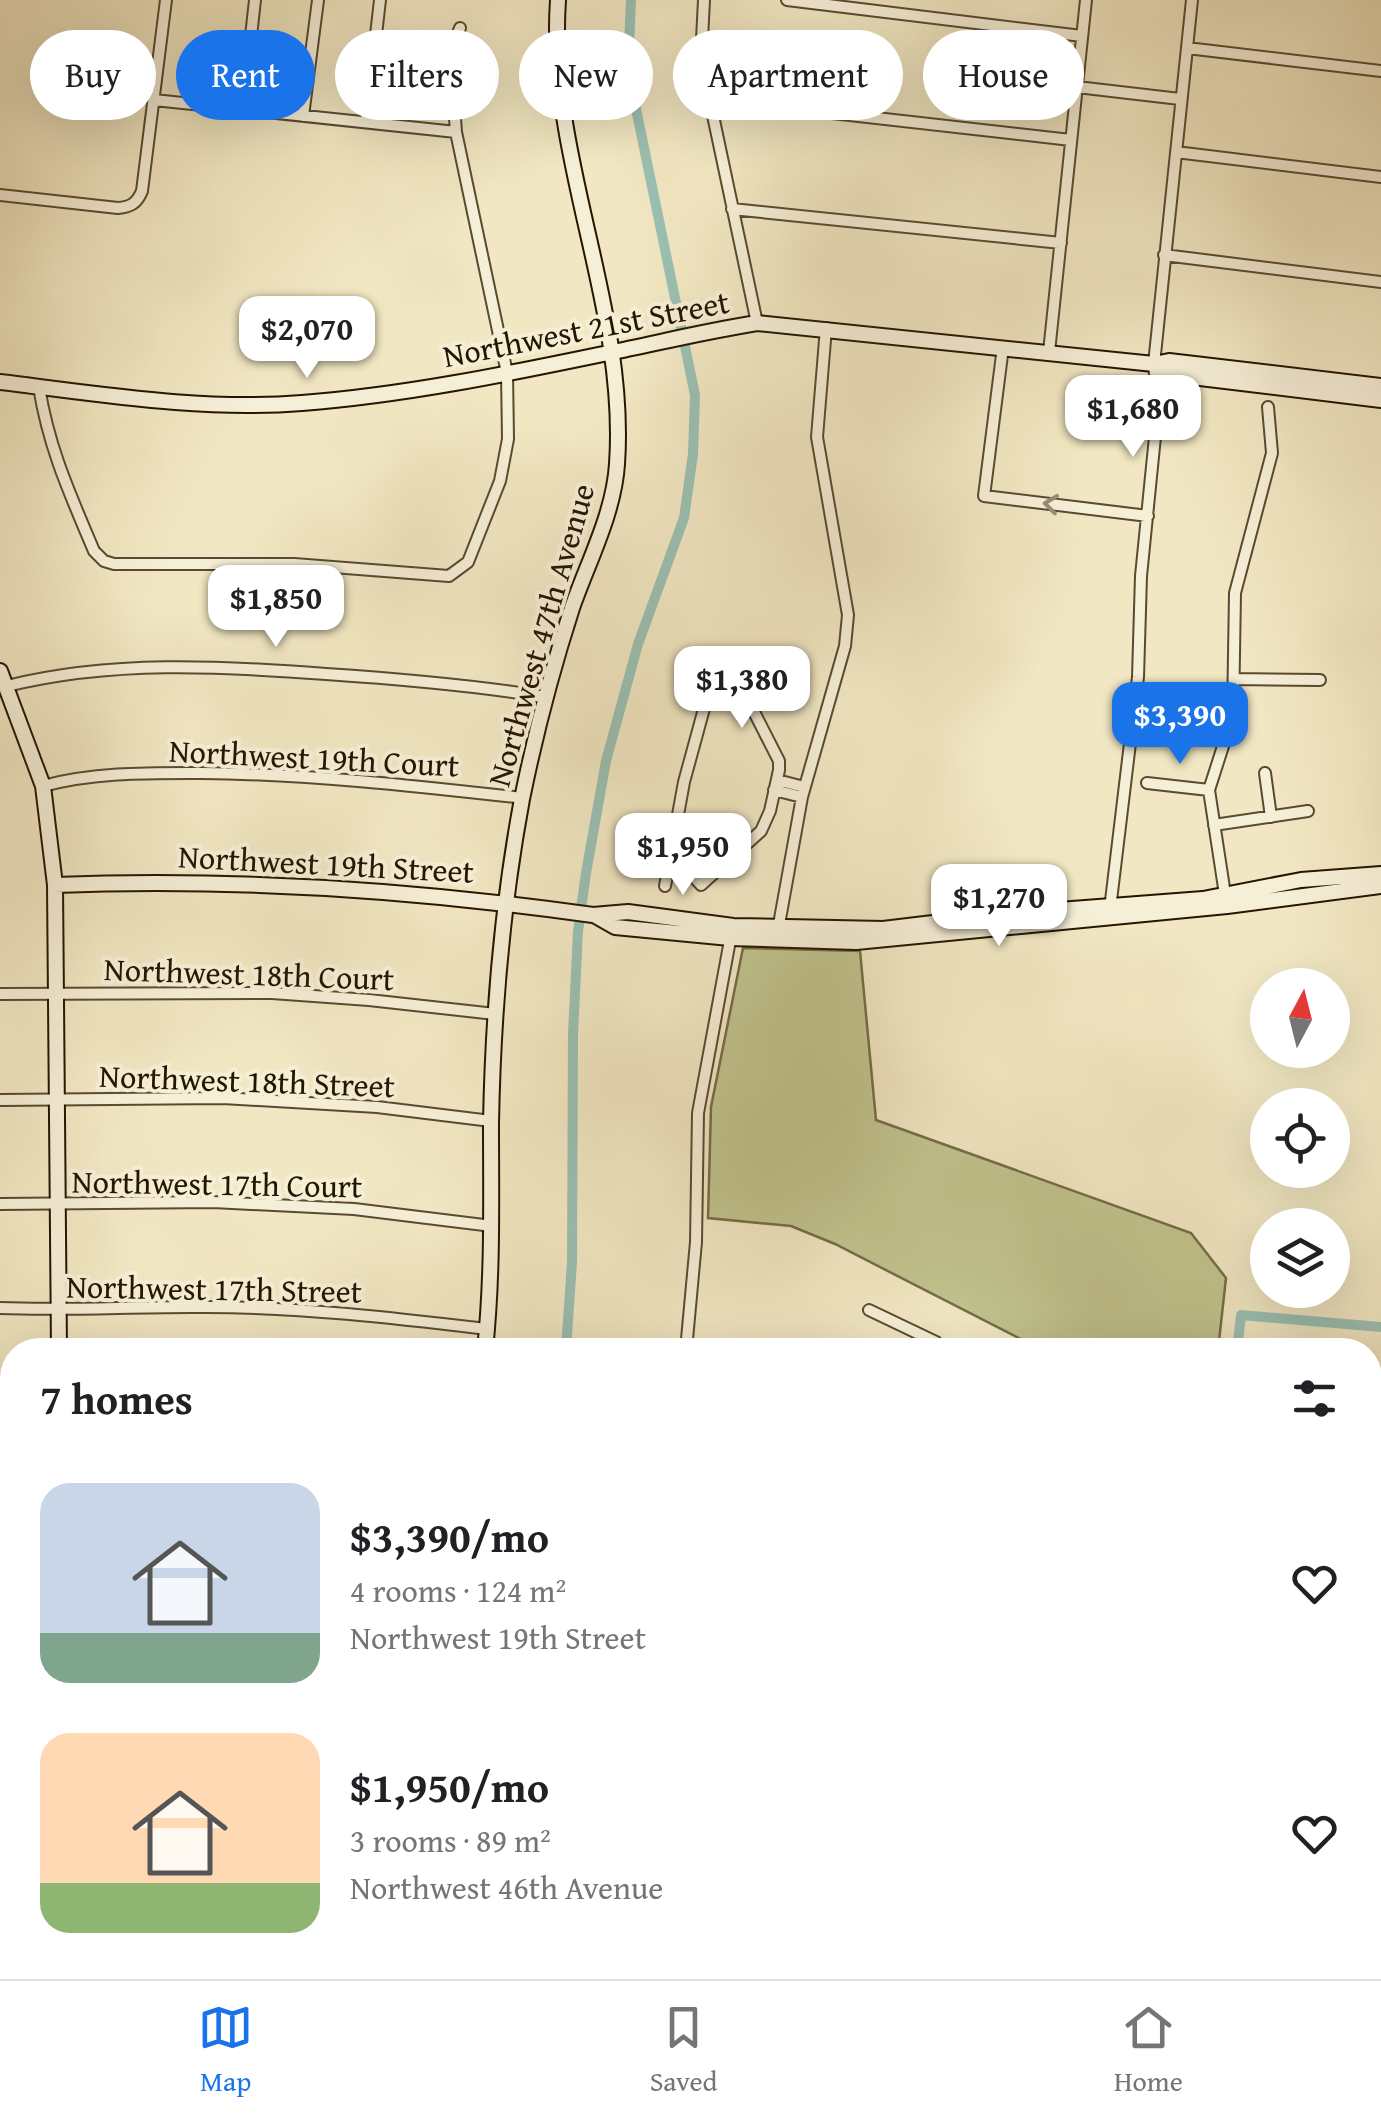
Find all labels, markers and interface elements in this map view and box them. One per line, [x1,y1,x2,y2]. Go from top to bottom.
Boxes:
chip: Buy [30,30,156,120]
chip: Rent [176,30,315,120]
chip: Filters [335,30,499,120]
chip: New [519,30,653,120]
chip: Apartment [673,30,903,120]
chip: House [923,30,1084,120]
street label: Northwest 21st Street [439,278,733,379]
pin: $2,070 [226,296,388,381]
text: $2,070 [261,305,353,352]
pin: $1,680 [1052,375,1214,460]
text: $1,680 [1087,384,1179,431]
street label: Northwest 47th Avenue [475,478,606,792]
one-way arrow [1043,494,1059,515]
pin: $1,850 [195,565,357,650]
text: $1,850 [230,574,322,621]
pin: $1,380 [661,646,823,731]
text: $1,380 [696,655,788,702]
pin: $3,390 [1099,682,1261,767]
text: $3,390 [1134,691,1226,738]
street label: Northwest 19th Court [168,726,460,789]
pin: $1,950 [602,813,764,898]
text: $1,950 [637,822,729,869]
street label: Northwest 19th Street [177,832,475,895]
pin: $1,270 [918,864,1080,949]
text: $1,270 [953,873,1045,920]
street label: Northwest 18th Court [103,945,395,1002]
north arrow [1250,968,1350,1068]
map controls [1250,968,1350,1308]
street label: Northwest 18th Street [98,1052,396,1109]
button: locate [1250,1088,1350,1188]
street label: Northwest 17th Court [71,1157,363,1210]
button: layers [1250,1208,1350,1308]
street label: Northwest 17th Street [66,1262,362,1315]
text: 7 homes [40,1368,193,1429]
icon: filters [1287,1371,1342,1426]
text: $3,390/mo [350,1506,549,1567]
icon: home [120,1523,240,1643]
icon: heart [1287,1556,1342,1611]
text: 4 rooms · 124 m² [350,1567,566,1614]
text: Northwest 19th Street [350,1614,646,1661]
text: $1,950/mo [350,1756,549,1817]
icon: home [120,1773,240,1893]
icon: heart [1287,1806,1342,1861]
text: 3 rooms · 89 m² [350,1817,551,1864]
text: Northwest 46th Avenue [350,1864,663,1911]
tab: Map [198,2000,253,2101]
tab: Saved [650,2000,717,2101]
tab: Home [1114,2000,1183,2101]

